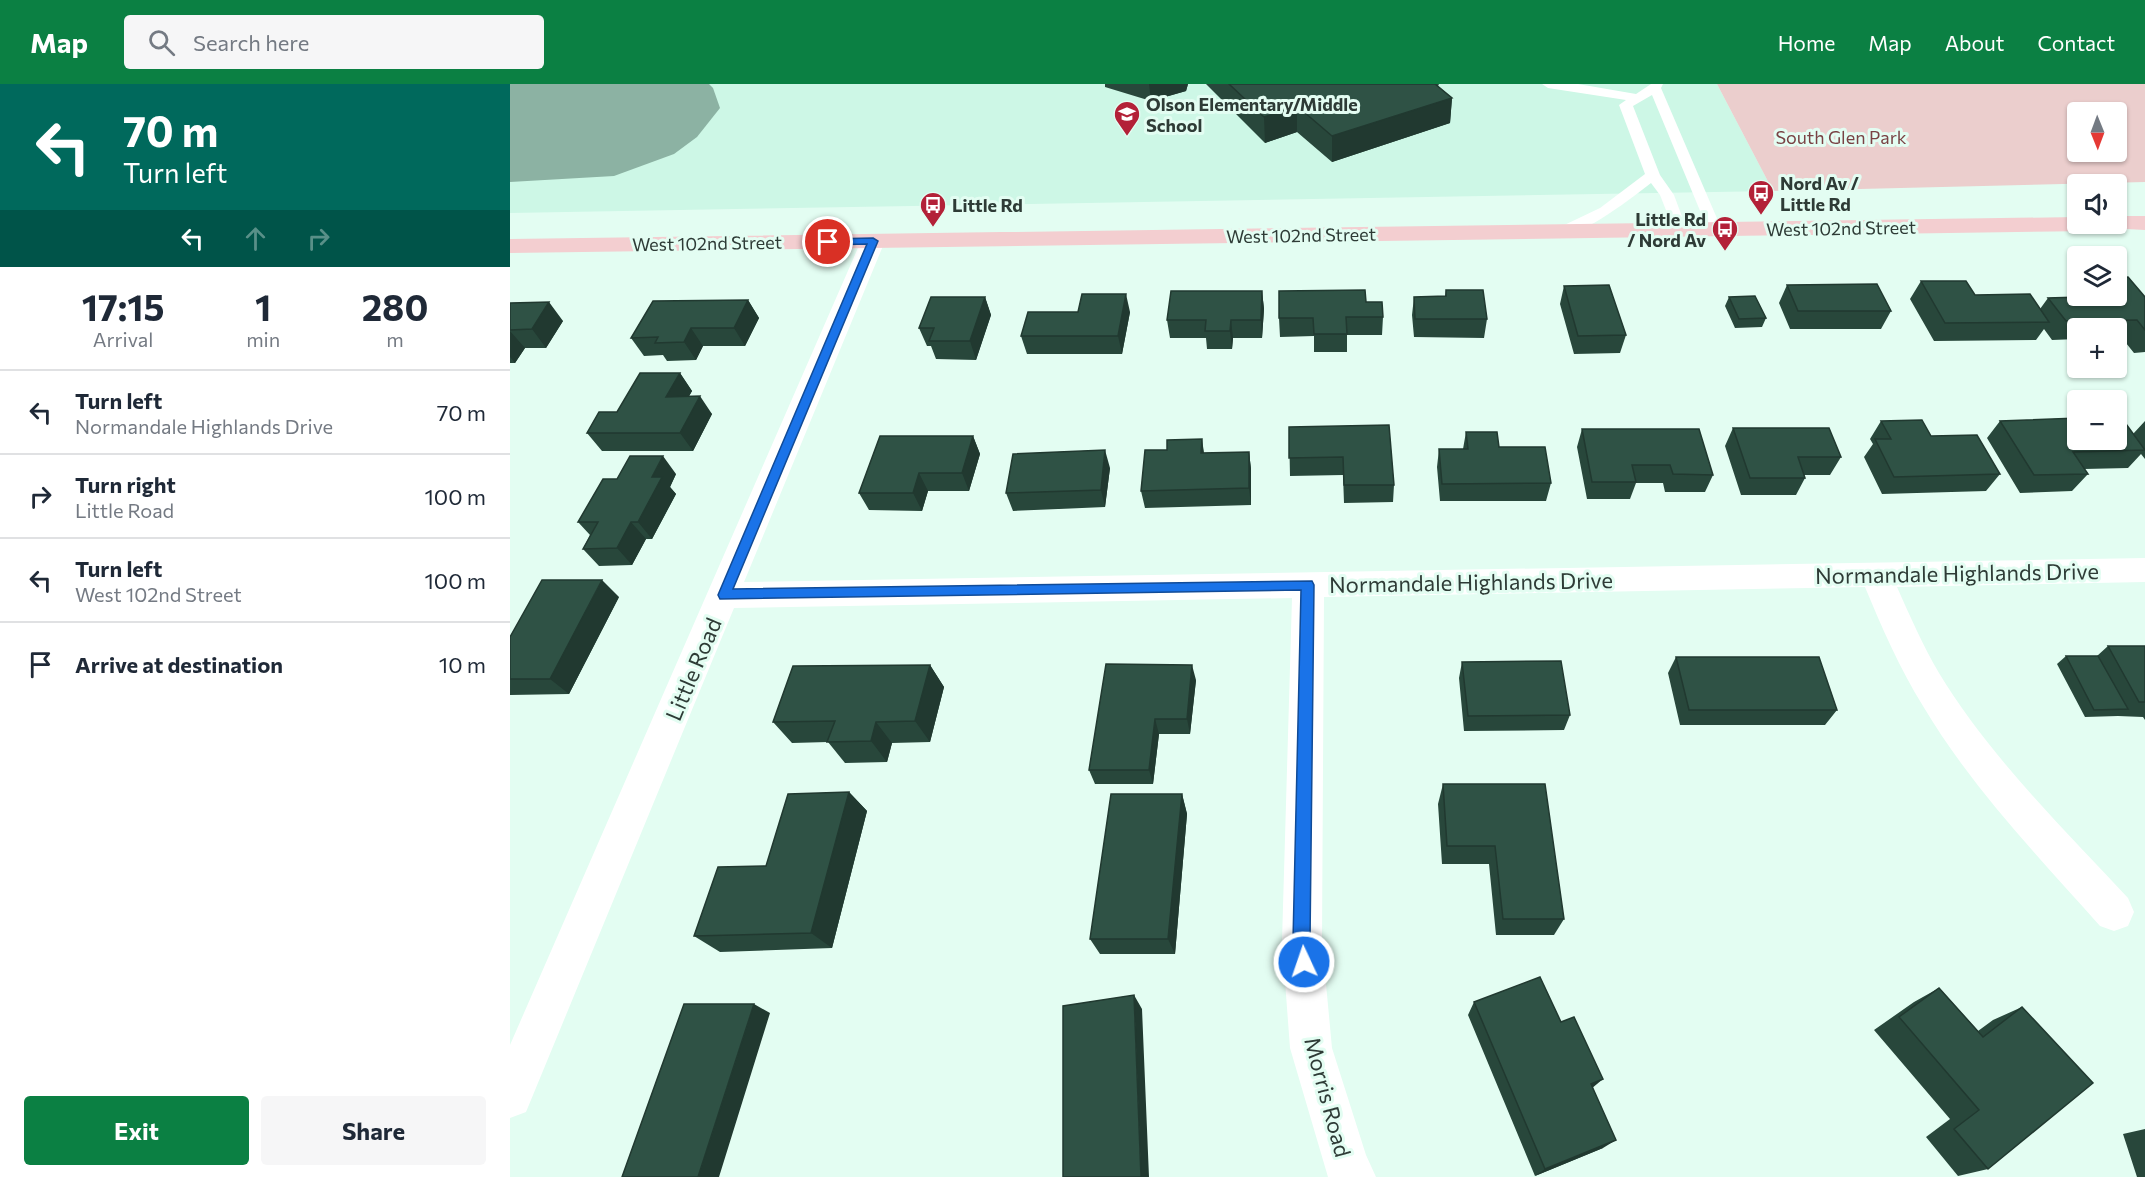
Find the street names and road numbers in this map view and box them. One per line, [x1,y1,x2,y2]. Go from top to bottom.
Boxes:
street label: West 102nd Street [1766,216,1916,240]
street label: West 102nd Street [1226,223,1376,247]
street label: West 102nd Street [632,231,782,255]
street label: Normandale Highlands Drive [1815,557,2099,589]
street label: Normandale Highlands Drive [1329,566,1613,598]
street label: Little Road [659,614,727,724]
street label: Morris Road [1299,1034,1357,1160]

